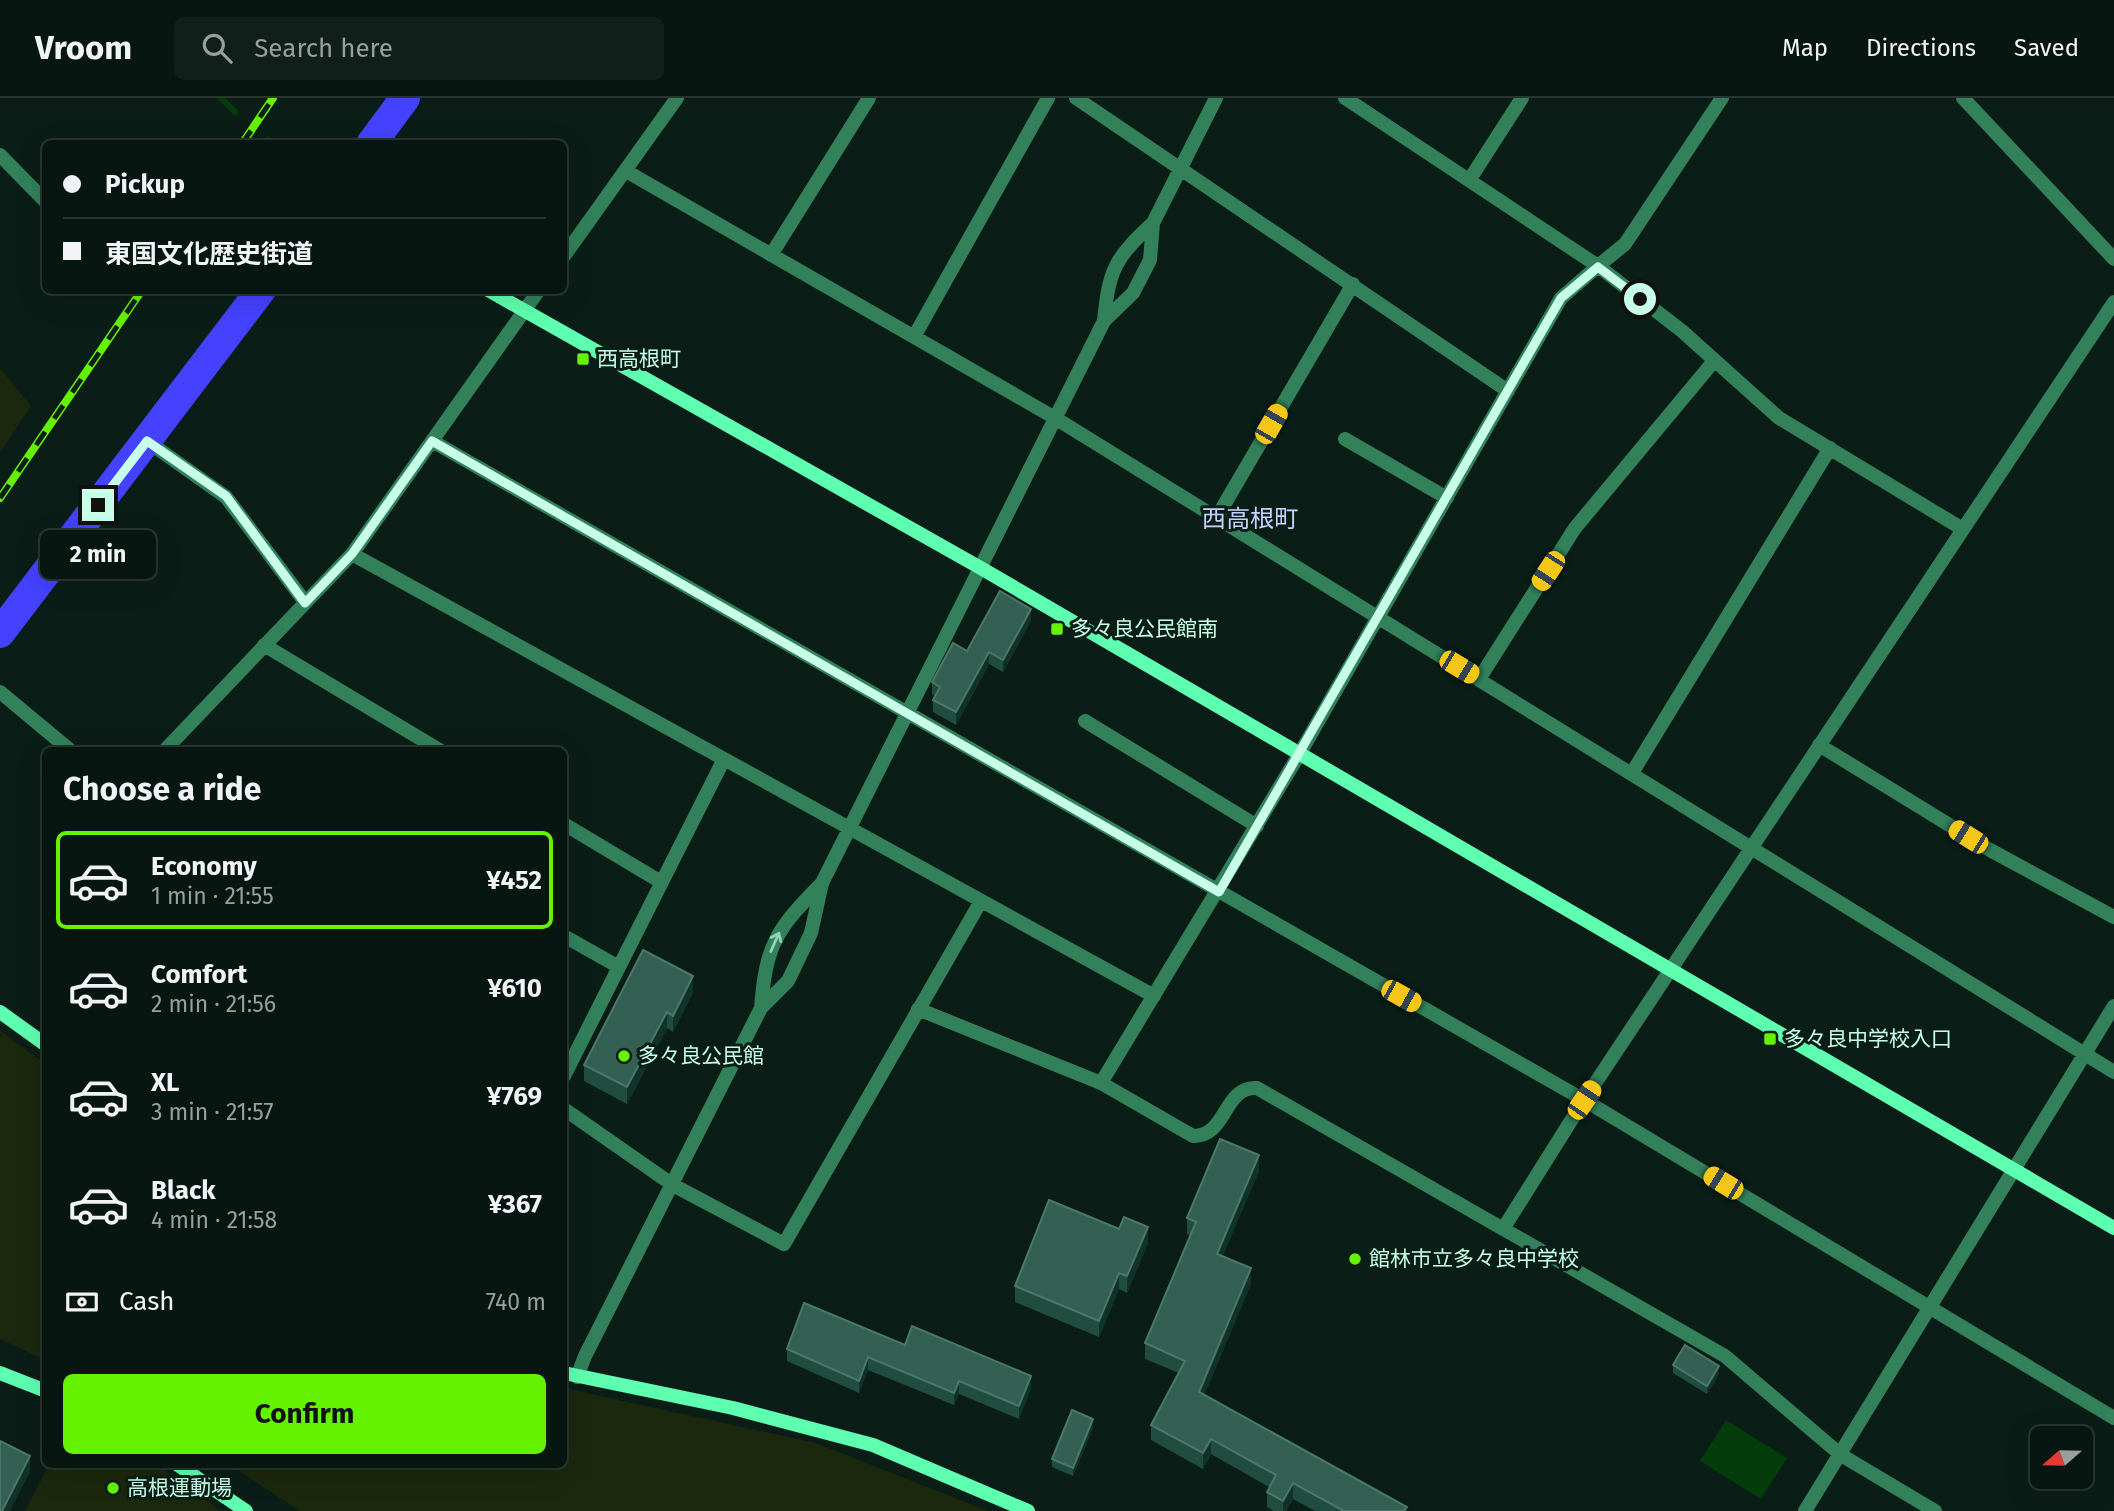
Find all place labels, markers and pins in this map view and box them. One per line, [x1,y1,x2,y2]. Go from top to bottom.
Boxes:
place label: 西高根町 [597,346,681,372]
marker: 西高根町 [575,351,591,367]
place label: 多々良公民館南 [1071,616,1218,642]
marker: 多々良公民館南 [1049,621,1065,637]
place label: 多々良中学校入口 [1784,1026,1952,1052]
marker: 多々良中学校入口 [1762,1031,1778,1047]
place label: 多々良公民館 [638,1043,764,1069]
marker: 多々良公民館 [616,1048,632,1064]
place label: 館林市立多々良中学校 [1369,1246,1579,1272]
marker: 館林市立多々良中学校 [1347,1251,1363,1267]
place label: 高根運動場 [127,1475,232,1501]
marker: 高根運動場 [105,1480,121,1496]

